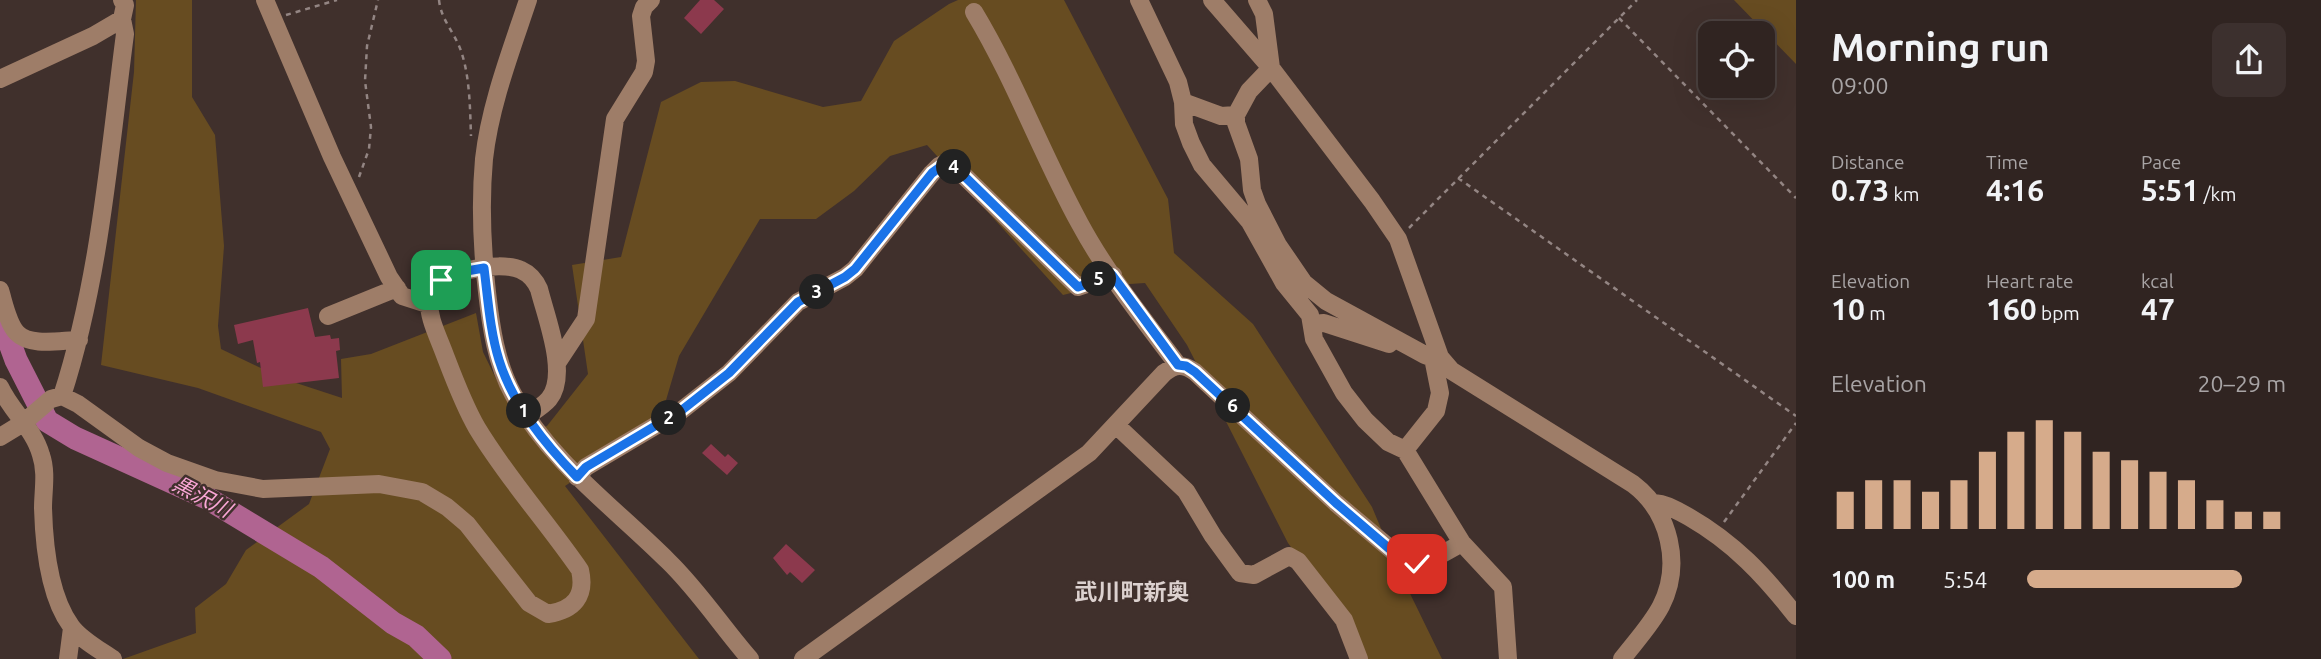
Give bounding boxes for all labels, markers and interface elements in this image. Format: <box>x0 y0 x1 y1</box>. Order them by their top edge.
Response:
map controls <box>1698 21 1775 98</box>
button: locate <box>1698 21 1775 98</box>
button: share <box>2212 23 2286 97</box>
text: Morning run <box>1831 26 2050 68</box>
text: 09:00 <box>1831 73 1889 98</box>
pin: 4 <box>936 150 972 184</box>
text: Distance <box>1831 151 1905 173</box>
text: Time <box>1986 151 2028 173</box>
text: Pace <box>2141 151 2181 173</box>
text: 4 <box>948 155 959 177</box>
text: 0.73 <box>1831 173 1889 207</box>
text: 4:16 <box>1986 173 2044 207</box>
text: 5:51 <box>2141 173 2199 207</box>
text: km <box>1889 183 1919 205</box>
text: /km <box>2199 183 2237 205</box>
pin <box>411 250 471 310</box>
icon: arrive <box>422 261 460 299</box>
pin: 5 <box>1082 262 1116 296</box>
text: 5 <box>1093 267 1104 289</box>
text: Elevation <box>1831 270 1910 292</box>
text: Heart rate <box>1986 270 2073 292</box>
text: kcal <box>2141 270 2174 292</box>
pin: 3 <box>800 274 834 310</box>
text: 3 <box>811 280 822 302</box>
text: 10 <box>1831 292 1865 326</box>
text: 160 <box>1986 292 2037 326</box>
text: 47 <box>2141 292 2175 326</box>
text: m <box>1865 302 1886 324</box>
text: bpm <box>2037 302 2080 324</box>
text: Elevation <box>1831 371 1927 396</box>
text: 20–29 m <box>2198 371 2286 396</box>
pin: 6 <box>1216 388 1250 424</box>
pin: 1 <box>506 394 542 428</box>
text: 6 <box>1227 394 1238 416</box>
text: 1 <box>518 399 529 421</box>
pin: 2 <box>652 400 686 436</box>
text: 2 <box>663 406 674 428</box>
water label: 黒沢川 <box>169 471 238 522</box>
pin <box>1387 534 1447 594</box>
icon: check <box>1398 545 1436 583</box>
text: 100 m <box>1831 567 1895 592</box>
text: 5:54 <box>1943 567 1988 592</box>
district label: 武川町新奥 <box>1075 579 1190 604</box>

